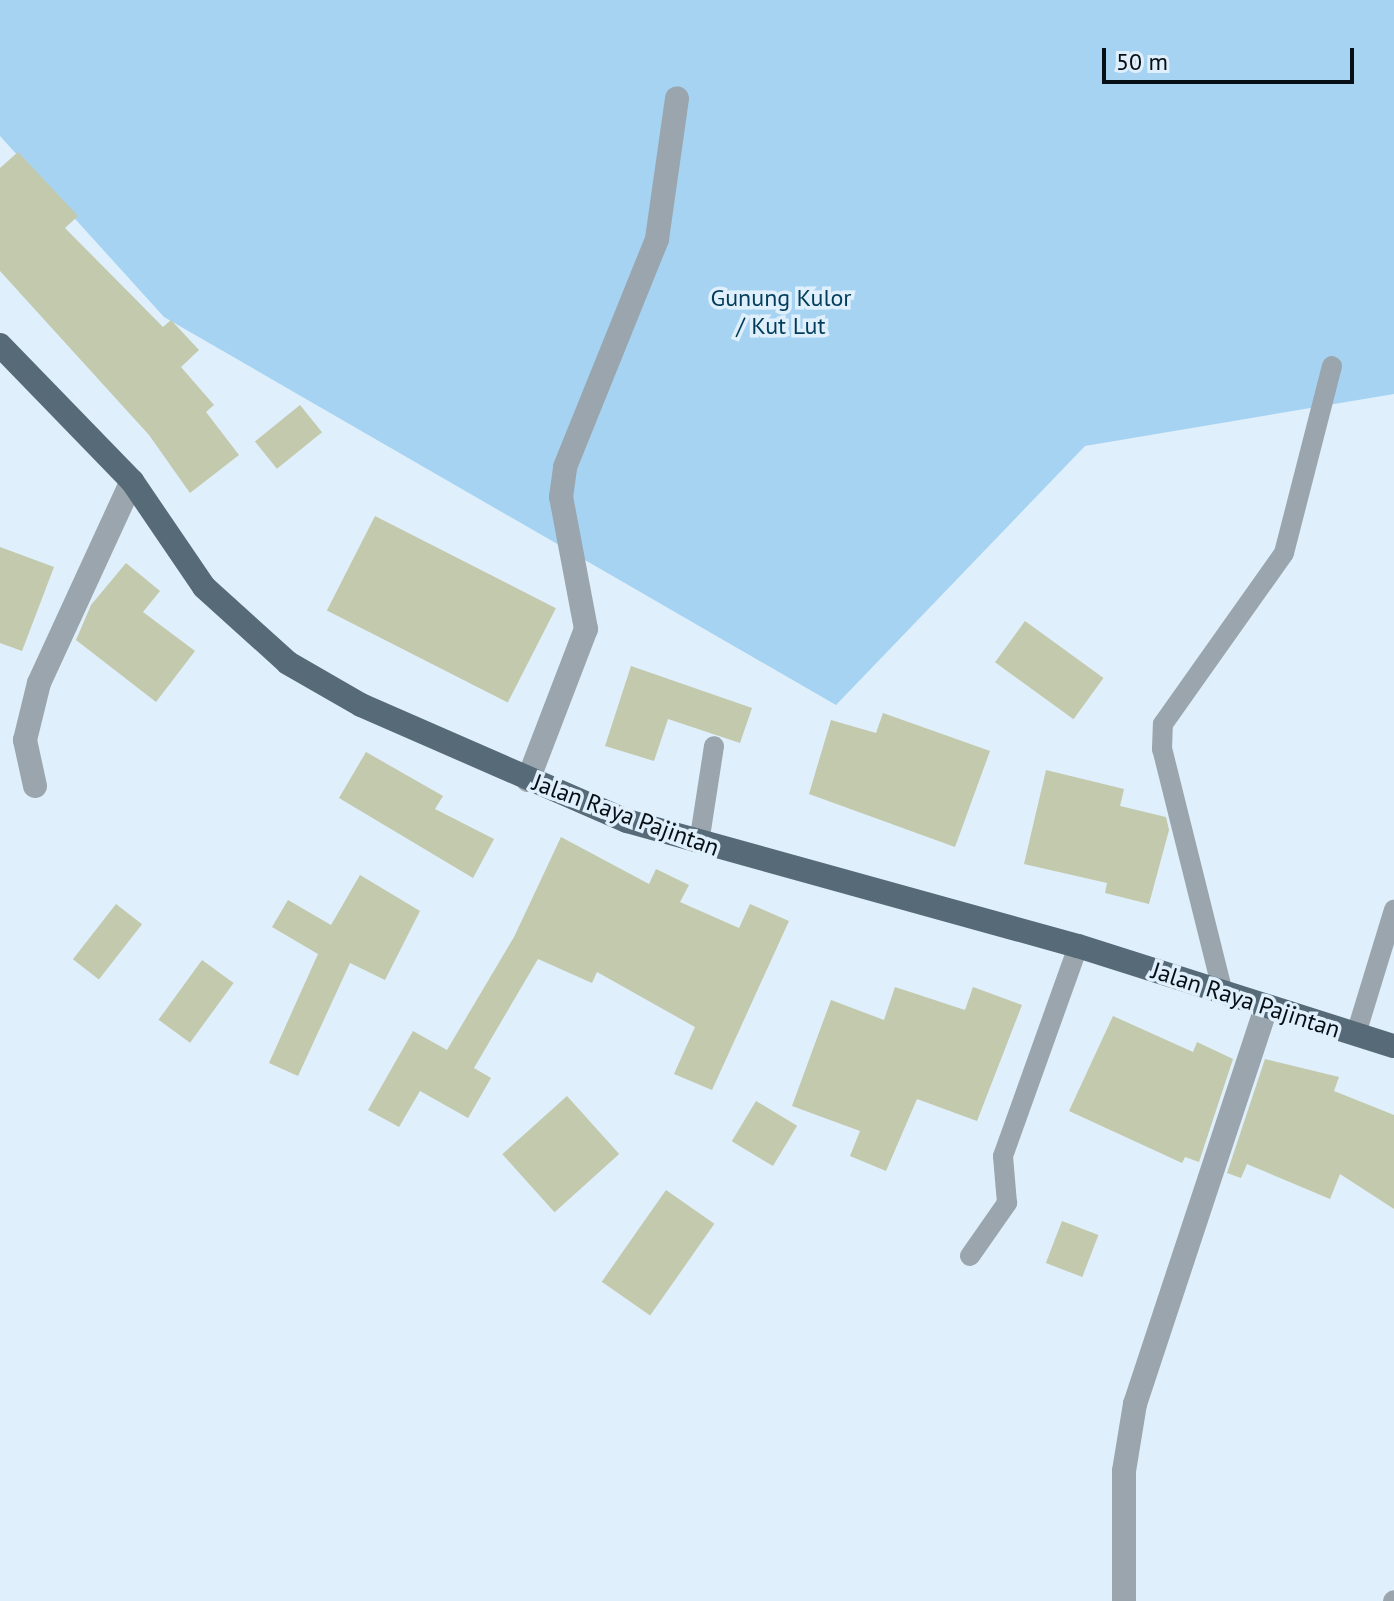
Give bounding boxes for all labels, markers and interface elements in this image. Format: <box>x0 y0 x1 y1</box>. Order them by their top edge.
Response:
scale bar <box>1106 32 1358 82</box>
text: 50 m <box>1116 46 1168 77</box>
park label: Gunung Kulor / Kut Lut <box>710 284 852 340</box>
street label: Jalan Raya Pajintan <box>529 768 723 862</box>
street label: Jalan Raya Pajintan <box>1148 956 1344 1044</box>

